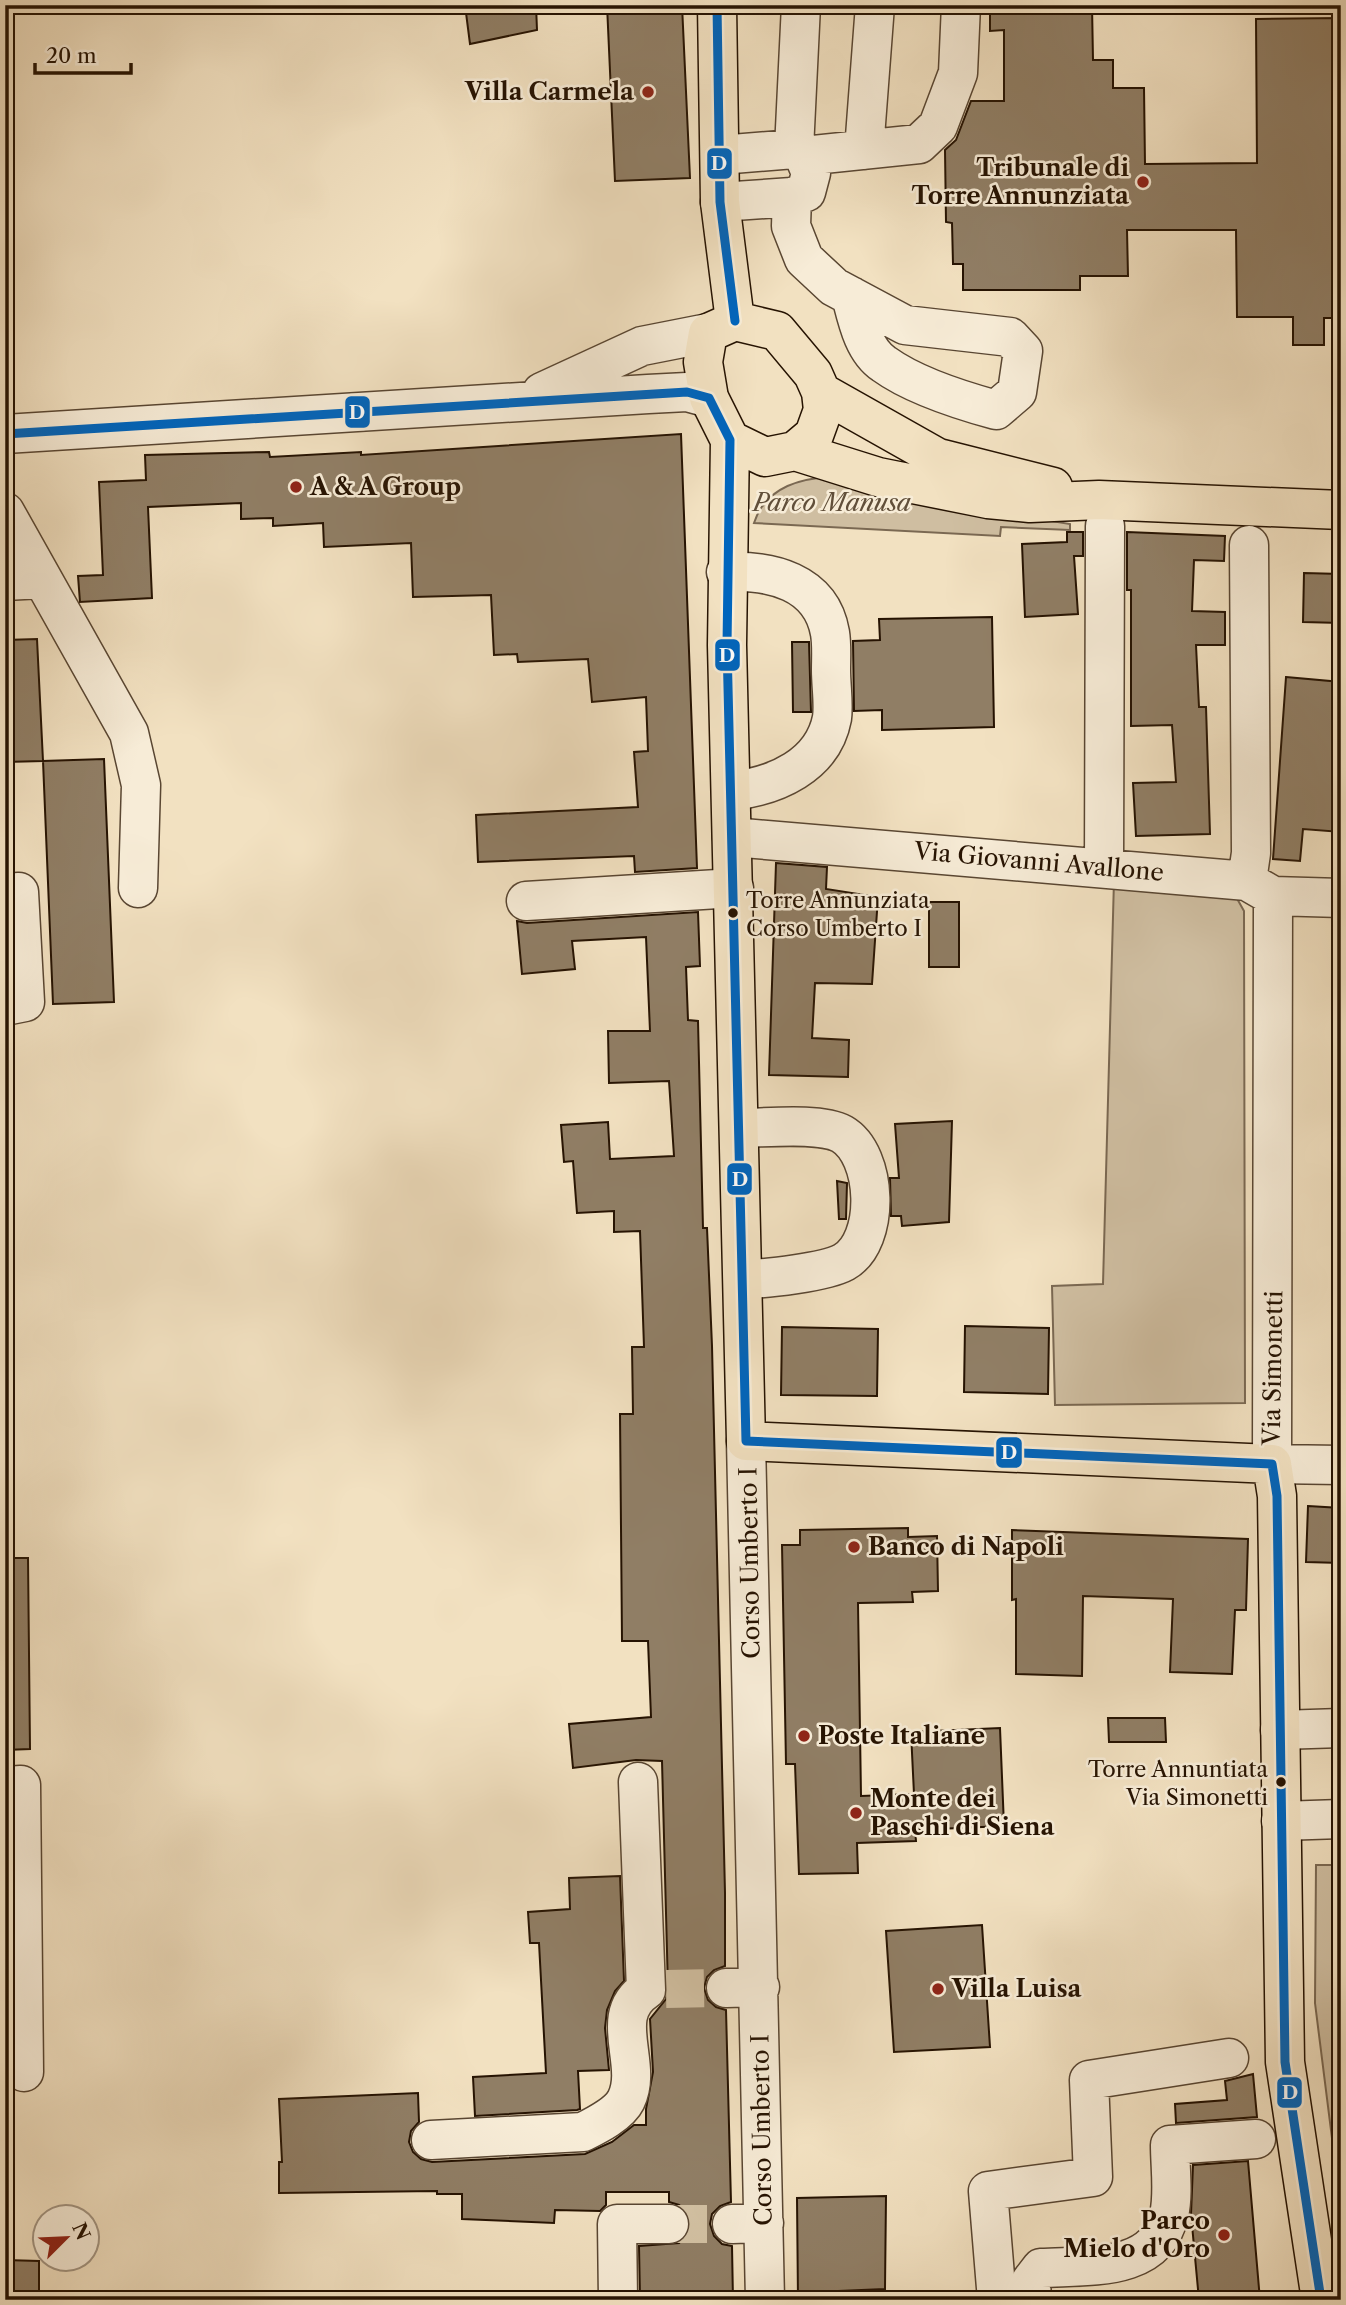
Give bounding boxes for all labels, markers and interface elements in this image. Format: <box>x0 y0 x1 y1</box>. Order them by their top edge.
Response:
scale bar <box>35 32 131 76</box>
text: 20 m <box>46 43 97 68</box>
place label: Villa Carmela <box>464 77 635 106</box>
marker: Villa Carmela <box>640 84 656 100</box>
line badge: D <box>706 147 733 180</box>
text: D <box>711 152 727 175</box>
place label: Tribunale di Torre Annunziata <box>911 153 1130 210</box>
marker: Tribunale di Torre Annunziata <box>1135 174 1151 190</box>
line badge: D <box>344 395 371 429</box>
text: D <box>349 401 365 424</box>
place label: A & A Group <box>309 472 461 501</box>
marker: A & A Group <box>288 479 304 495</box>
park label: Parco Manusa <box>751 488 911 517</box>
line badge: D <box>714 638 741 672</box>
text: D <box>719 644 735 667</box>
street label: Via Giovanni Avallone <box>912 836 1165 887</box>
place label: Torre Annunziata Corso Umberto I <box>746 887 930 942</box>
marker: Torre Annunziata Corso Umberto I <box>726 906 740 920</box>
line badge: D <box>726 1162 753 1196</box>
text: D <box>732 1168 748 1191</box>
street label: Via Simonetti <box>1257 1290 1288 1447</box>
line badge: D <box>995 1436 1023 1469</box>
text: D <box>1001 1441 1017 1464</box>
street label: Corso Umberto I <box>733 1467 766 1659</box>
place label: Banco di Napoli <box>868 1532 1064 1561</box>
marker: Banco di Napoli <box>846 1539 862 1555</box>
place label: Poste Italiane <box>818 1721 985 1750</box>
marker: Poste Italiane <box>796 1728 812 1744</box>
place label: Torre Annuntiata Via Simonetti <box>1088 1756 1268 1811</box>
marker: Torre Annuntiata Via Simonetti <box>1274 1775 1288 1789</box>
place label: Monte dei Paschi di Siena <box>870 1784 1056 1841</box>
marker: Monte dei Paschi di Siena <box>848 1805 864 1821</box>
place label: Villa Luisa <box>951 1974 1083 2003</box>
marker: Villa Luisa <box>930 1981 946 1997</box>
street label: Corso Umberto I <box>745 2034 778 2226</box>
line badge: D <box>1276 2076 1303 2109</box>
text: D <box>1282 2081 1298 2104</box>
north arrow <box>32 2204 102 2274</box>
place label: Parco Mielo d'Oro <box>1063 2206 1210 2263</box>
text: N <box>67 2219 95 2244</box>
marker: Parco Mielo d'Oro <box>1216 2227 1232 2243</box>

